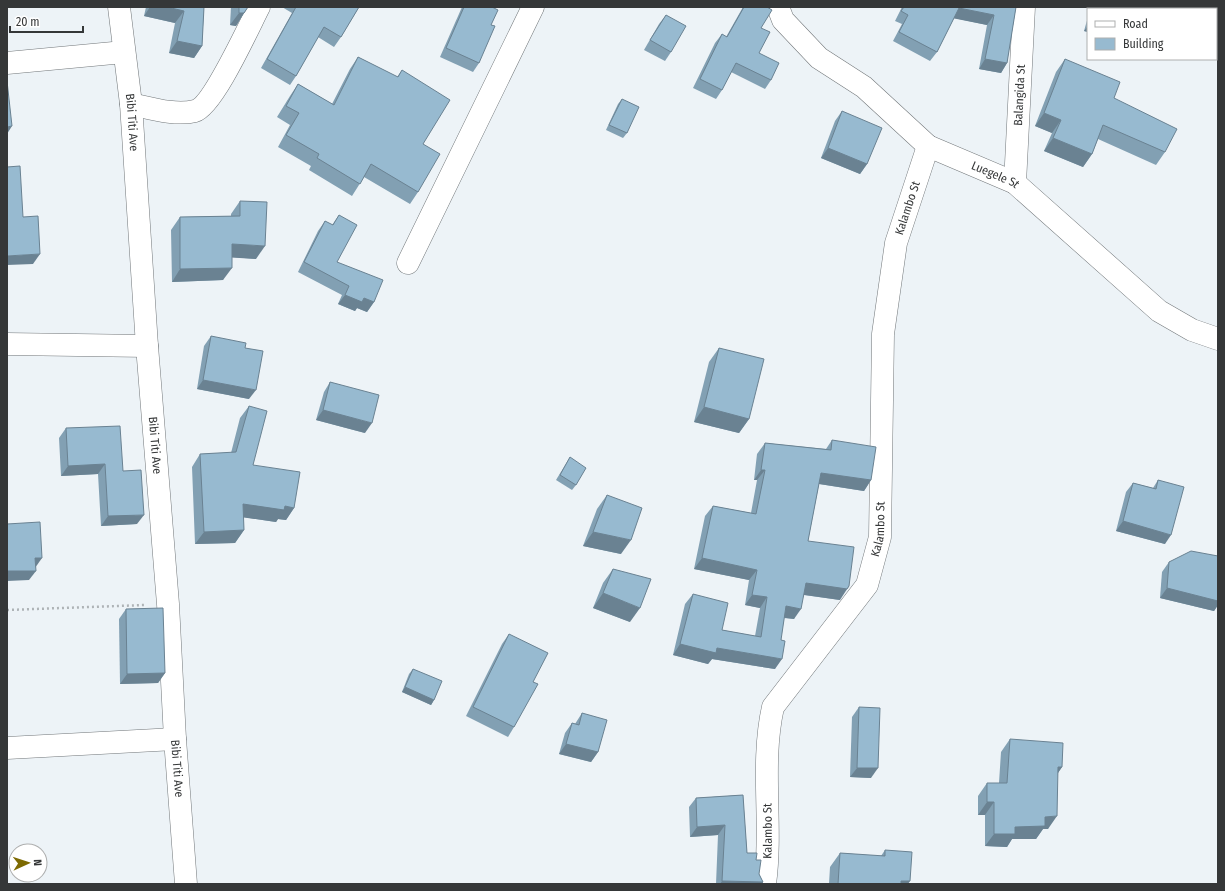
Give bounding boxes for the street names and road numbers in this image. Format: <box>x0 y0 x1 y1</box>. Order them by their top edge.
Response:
street label: Balangida St <box>1011 64 1028 126</box>
street label: Bibi Titi Ave <box>123 93 141 152</box>
street label: Luegele St <box>969 158 1023 191</box>
street label: Kalambo St <box>892 179 923 237</box>
street label: Bibi Titi Ave <box>146 416 164 475</box>
street label: Kalambo St <box>868 501 888 558</box>
street label: Bibi Titi Ave <box>168 739 186 798</box>
street label: Kalambo St <box>760 803 775 859</box>

